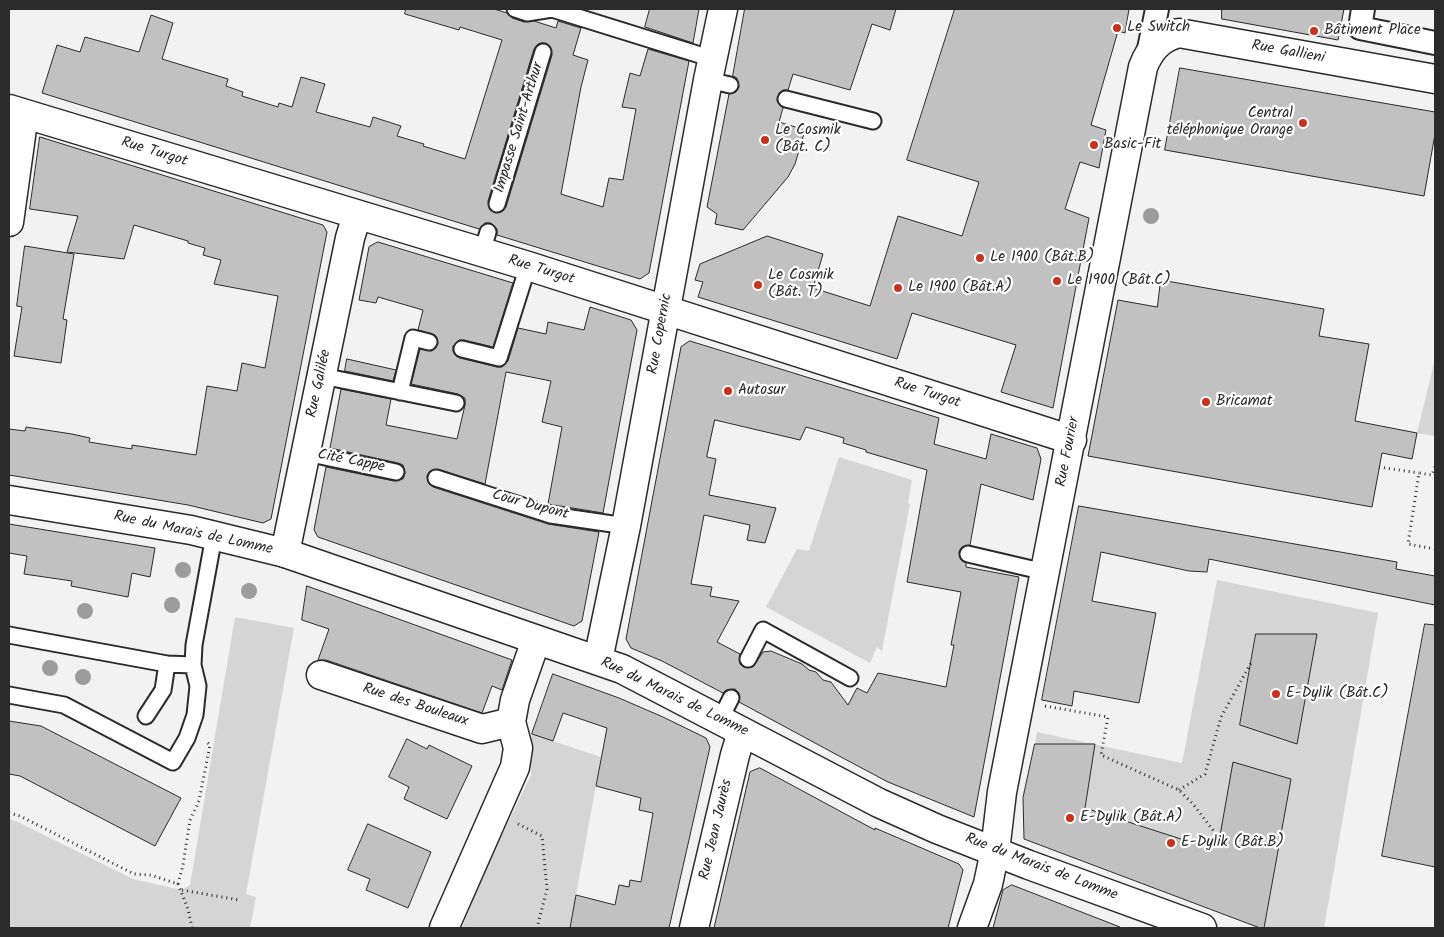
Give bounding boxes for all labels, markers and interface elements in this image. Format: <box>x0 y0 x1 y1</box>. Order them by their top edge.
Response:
place label: Le Switch <box>1127 19 1190 37</box>
marker: Le Switch <box>1111 22 1123 34</box>
place label: Bâtiment Place <box>1324 22 1421 40</box>
marker: Bâtiment Place <box>1308 25 1320 37</box>
street label: Rue Gallieni <box>1250 38 1326 68</box>
street label: Impasse Saint-Arthur <box>492 60 548 196</box>
place label: Central téléphonique Orange <box>1167 105 1293 140</box>
marker: Central téléphonique Orange <box>1297 117 1309 129</box>
place label: Le Cosmik (Bât. C) <box>775 122 841 157</box>
street label: Rue Turgot <box>119 134 189 172</box>
marker: Le Cosmik (Bât. C) <box>759 134 771 146</box>
place label: Basic-Fit <box>1104 136 1161 154</box>
marker: Basic-Fit <box>1088 139 1100 151</box>
place label: Le 1900 (Bât.B) <box>990 249 1094 267</box>
street label: Rue Turgot <box>506 252 576 290</box>
marker: Le 1900 (Bât.B) <box>974 252 986 264</box>
place label: Le Cosmik (Bât. T) <box>768 267 834 302</box>
place label: Le 1900 (Bât.C) <box>1067 272 1171 290</box>
marker: Le 1900 (Bât.C) <box>1051 275 1063 287</box>
marker: Le Cosmik (Bât. T) <box>752 279 764 291</box>
place label: Le 1900 (Bât.A) <box>908 279 1012 297</box>
marker: Le 1900 (Bât.A) <box>892 282 904 294</box>
street label: Rue Copernic <box>645 292 677 376</box>
street label: Rue Galilée <box>304 348 336 420</box>
street label: Rue Turgot <box>892 375 962 413</box>
place label: Autosur <box>738 382 786 400</box>
marker: Autosur <box>722 385 734 397</box>
place label: Bricamat <box>1216 393 1273 411</box>
marker: Bricamat <box>1200 396 1212 408</box>
street label: Rue Fourier <box>1053 416 1085 488</box>
street label: Cité Cappe <box>316 447 386 477</box>
street label: Cour Dupont <box>490 487 570 525</box>
street label: Rue du Marais de Lomme <box>112 508 274 560</box>
street label: Rue du Marais de Lomme <box>597 654 751 742</box>
street label: Rue des Bouleaux <box>360 680 470 732</box>
place label: E-Dylik (Bât.C) <box>1286 685 1388 703</box>
marker: E-Dylik (Bât.C) <box>1270 688 1282 700</box>
street label: Rue Jean Jaurès <box>697 778 737 882</box>
place label: E-Dylik (Bât.A) <box>1080 809 1183 827</box>
marker: E-Dylik (Bât.A) <box>1064 812 1076 824</box>
street label: Rue du Marais de Lomme <box>962 831 1120 905</box>
place label: E-Dylik (Bât.B) <box>1181 834 1284 852</box>
marker: E-Dylik (Bât.B) <box>1165 837 1177 849</box>

